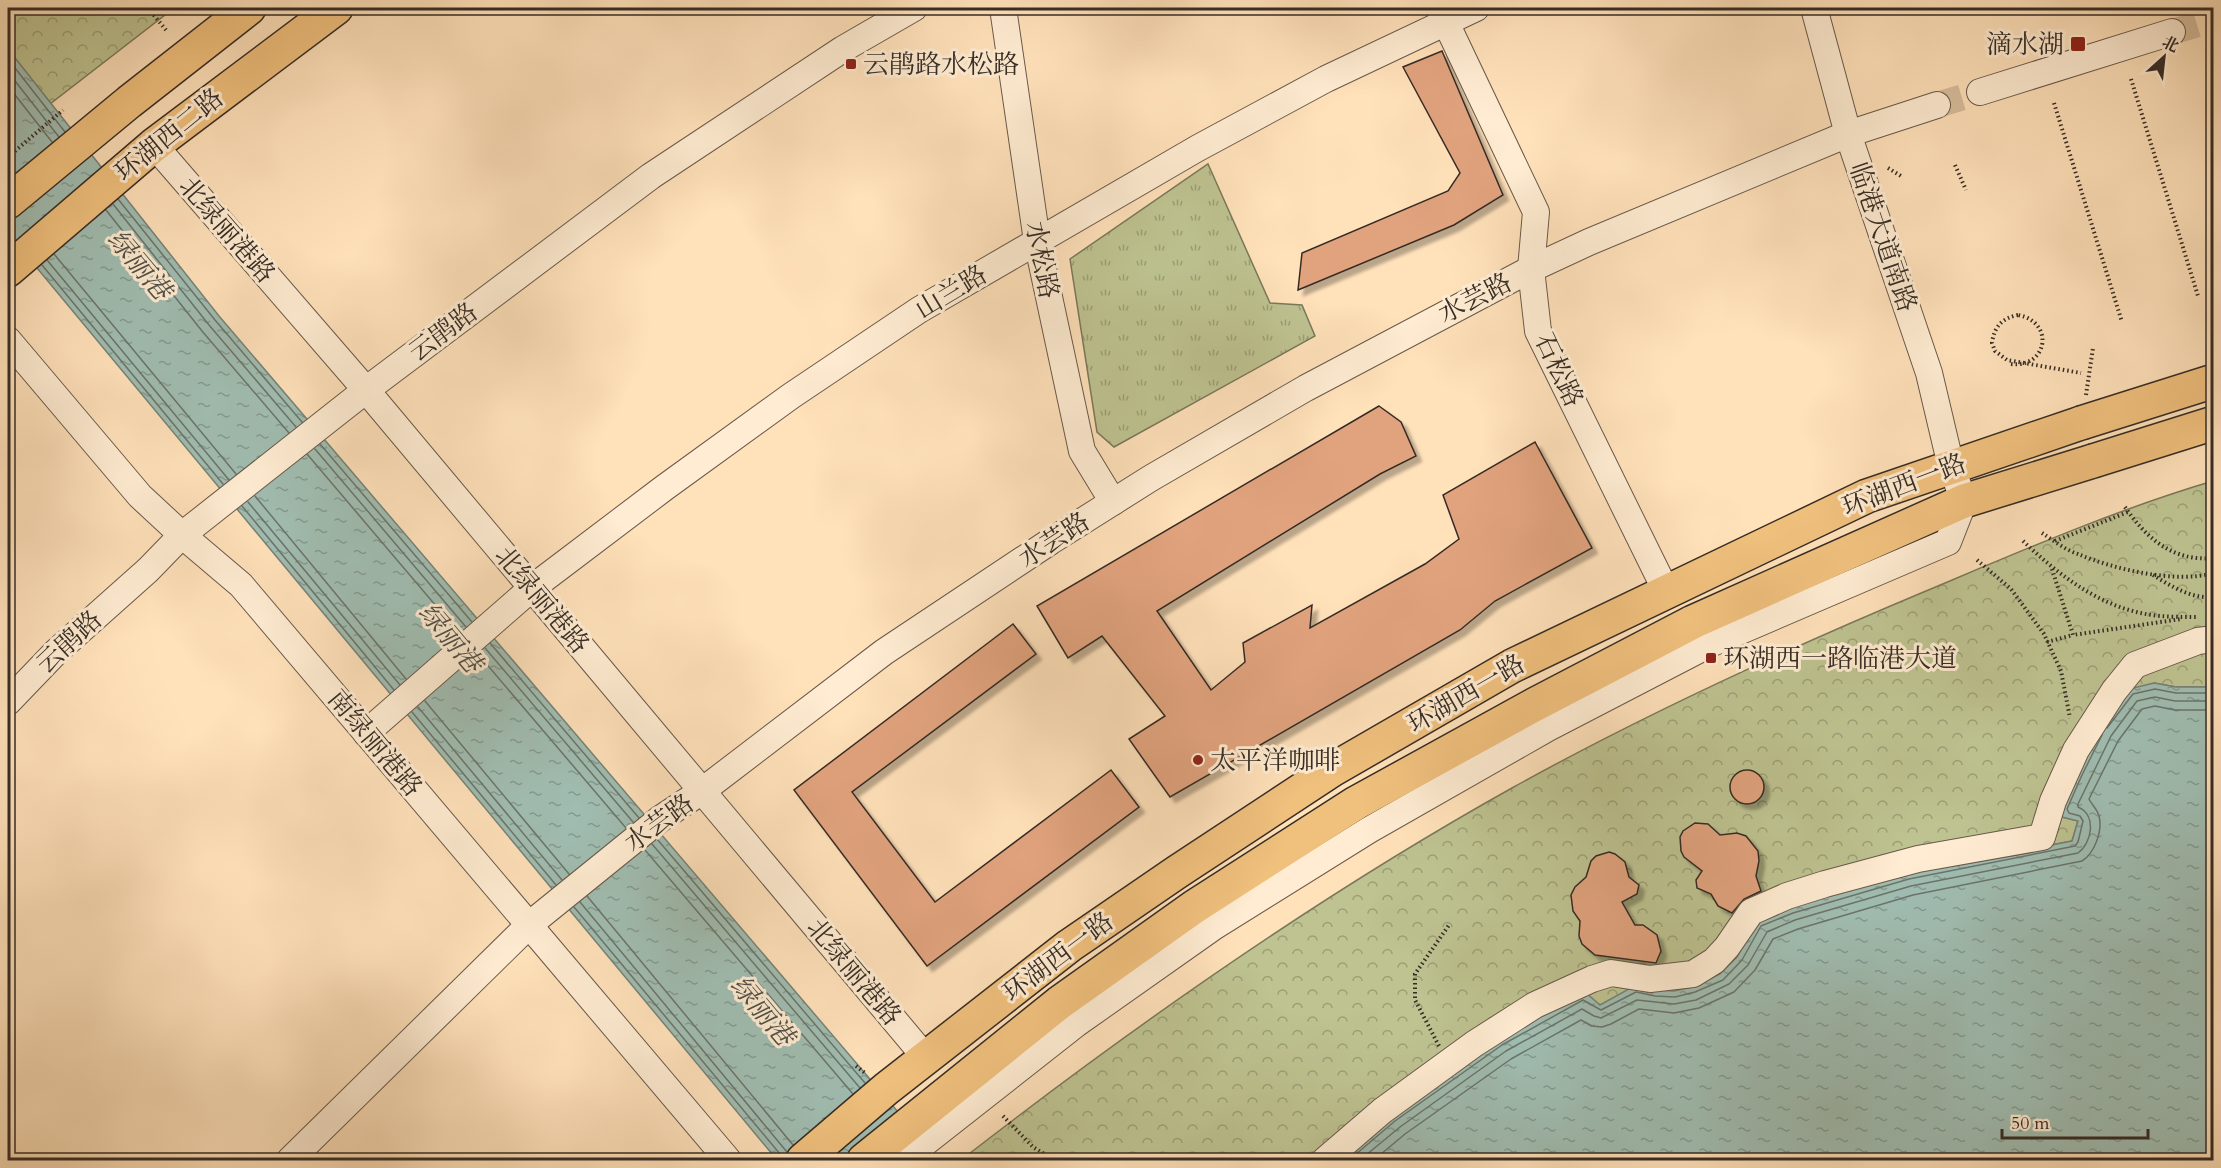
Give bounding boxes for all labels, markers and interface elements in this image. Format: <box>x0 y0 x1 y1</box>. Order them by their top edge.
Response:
place label: 滴水湖 <box>1986 27 2064 62</box>
north arrow <box>2134 27 2194 87</box>
text: 北 <box>2158 31 2182 58</box>
marker: 滴水湖 <box>2069 35 2087 53</box>
place label: 云鹃路水松路 <box>863 47 1019 82</box>
marker: 云鹃路水松路 <box>844 57 858 71</box>
street label: 环湖西二路 <box>107 80 231 190</box>
street label: 临港大道南路 <box>1841 158 1925 316</box>
street label: 北绿丽港路 <box>171 169 283 291</box>
street label: 水松路 <box>1017 218 1067 302</box>
water label: 绿丽港 <box>99 222 181 310</box>
street label: 山兰路 <box>909 257 993 327</box>
street label: 水芸路 <box>1432 265 1518 331</box>
street label: 云鹃路 <box>401 295 485 369</box>
street label: 石松路 <box>1527 327 1591 413</box>
street label: 环湖西一路 <box>1837 445 1971 525</box>
street label: 水芸路 <box>1012 504 1096 576</box>
street label: 北绿丽港路 <box>487 539 597 661</box>
water label: 绿丽港 <box>410 595 492 683</box>
street label: 云鹃路 <box>29 603 109 681</box>
place label: 环湖西一路临港大道 <box>1723 641 1957 676</box>
street label: 环湖西一路 <box>1401 646 1531 742</box>
marker: 环湖西一路临港大道 <box>1704 651 1718 665</box>
street label: 南绿丽港路 <box>320 682 430 804</box>
place label: 太平洋咖啡 <box>1210 743 1340 778</box>
marker: 太平洋咖啡 <box>1191 753 1205 767</box>
street label: 水芸路 <box>617 786 701 860</box>
street label: 环湖西一路 <box>996 904 1120 1010</box>
street label: 北绿丽港路 <box>799 911 909 1033</box>
water label: 绿丽港 <box>722 968 804 1056</box>
scale bar <box>2002 1102 2148 1140</box>
text: 50 m <box>2011 1111 2050 1136</box>

